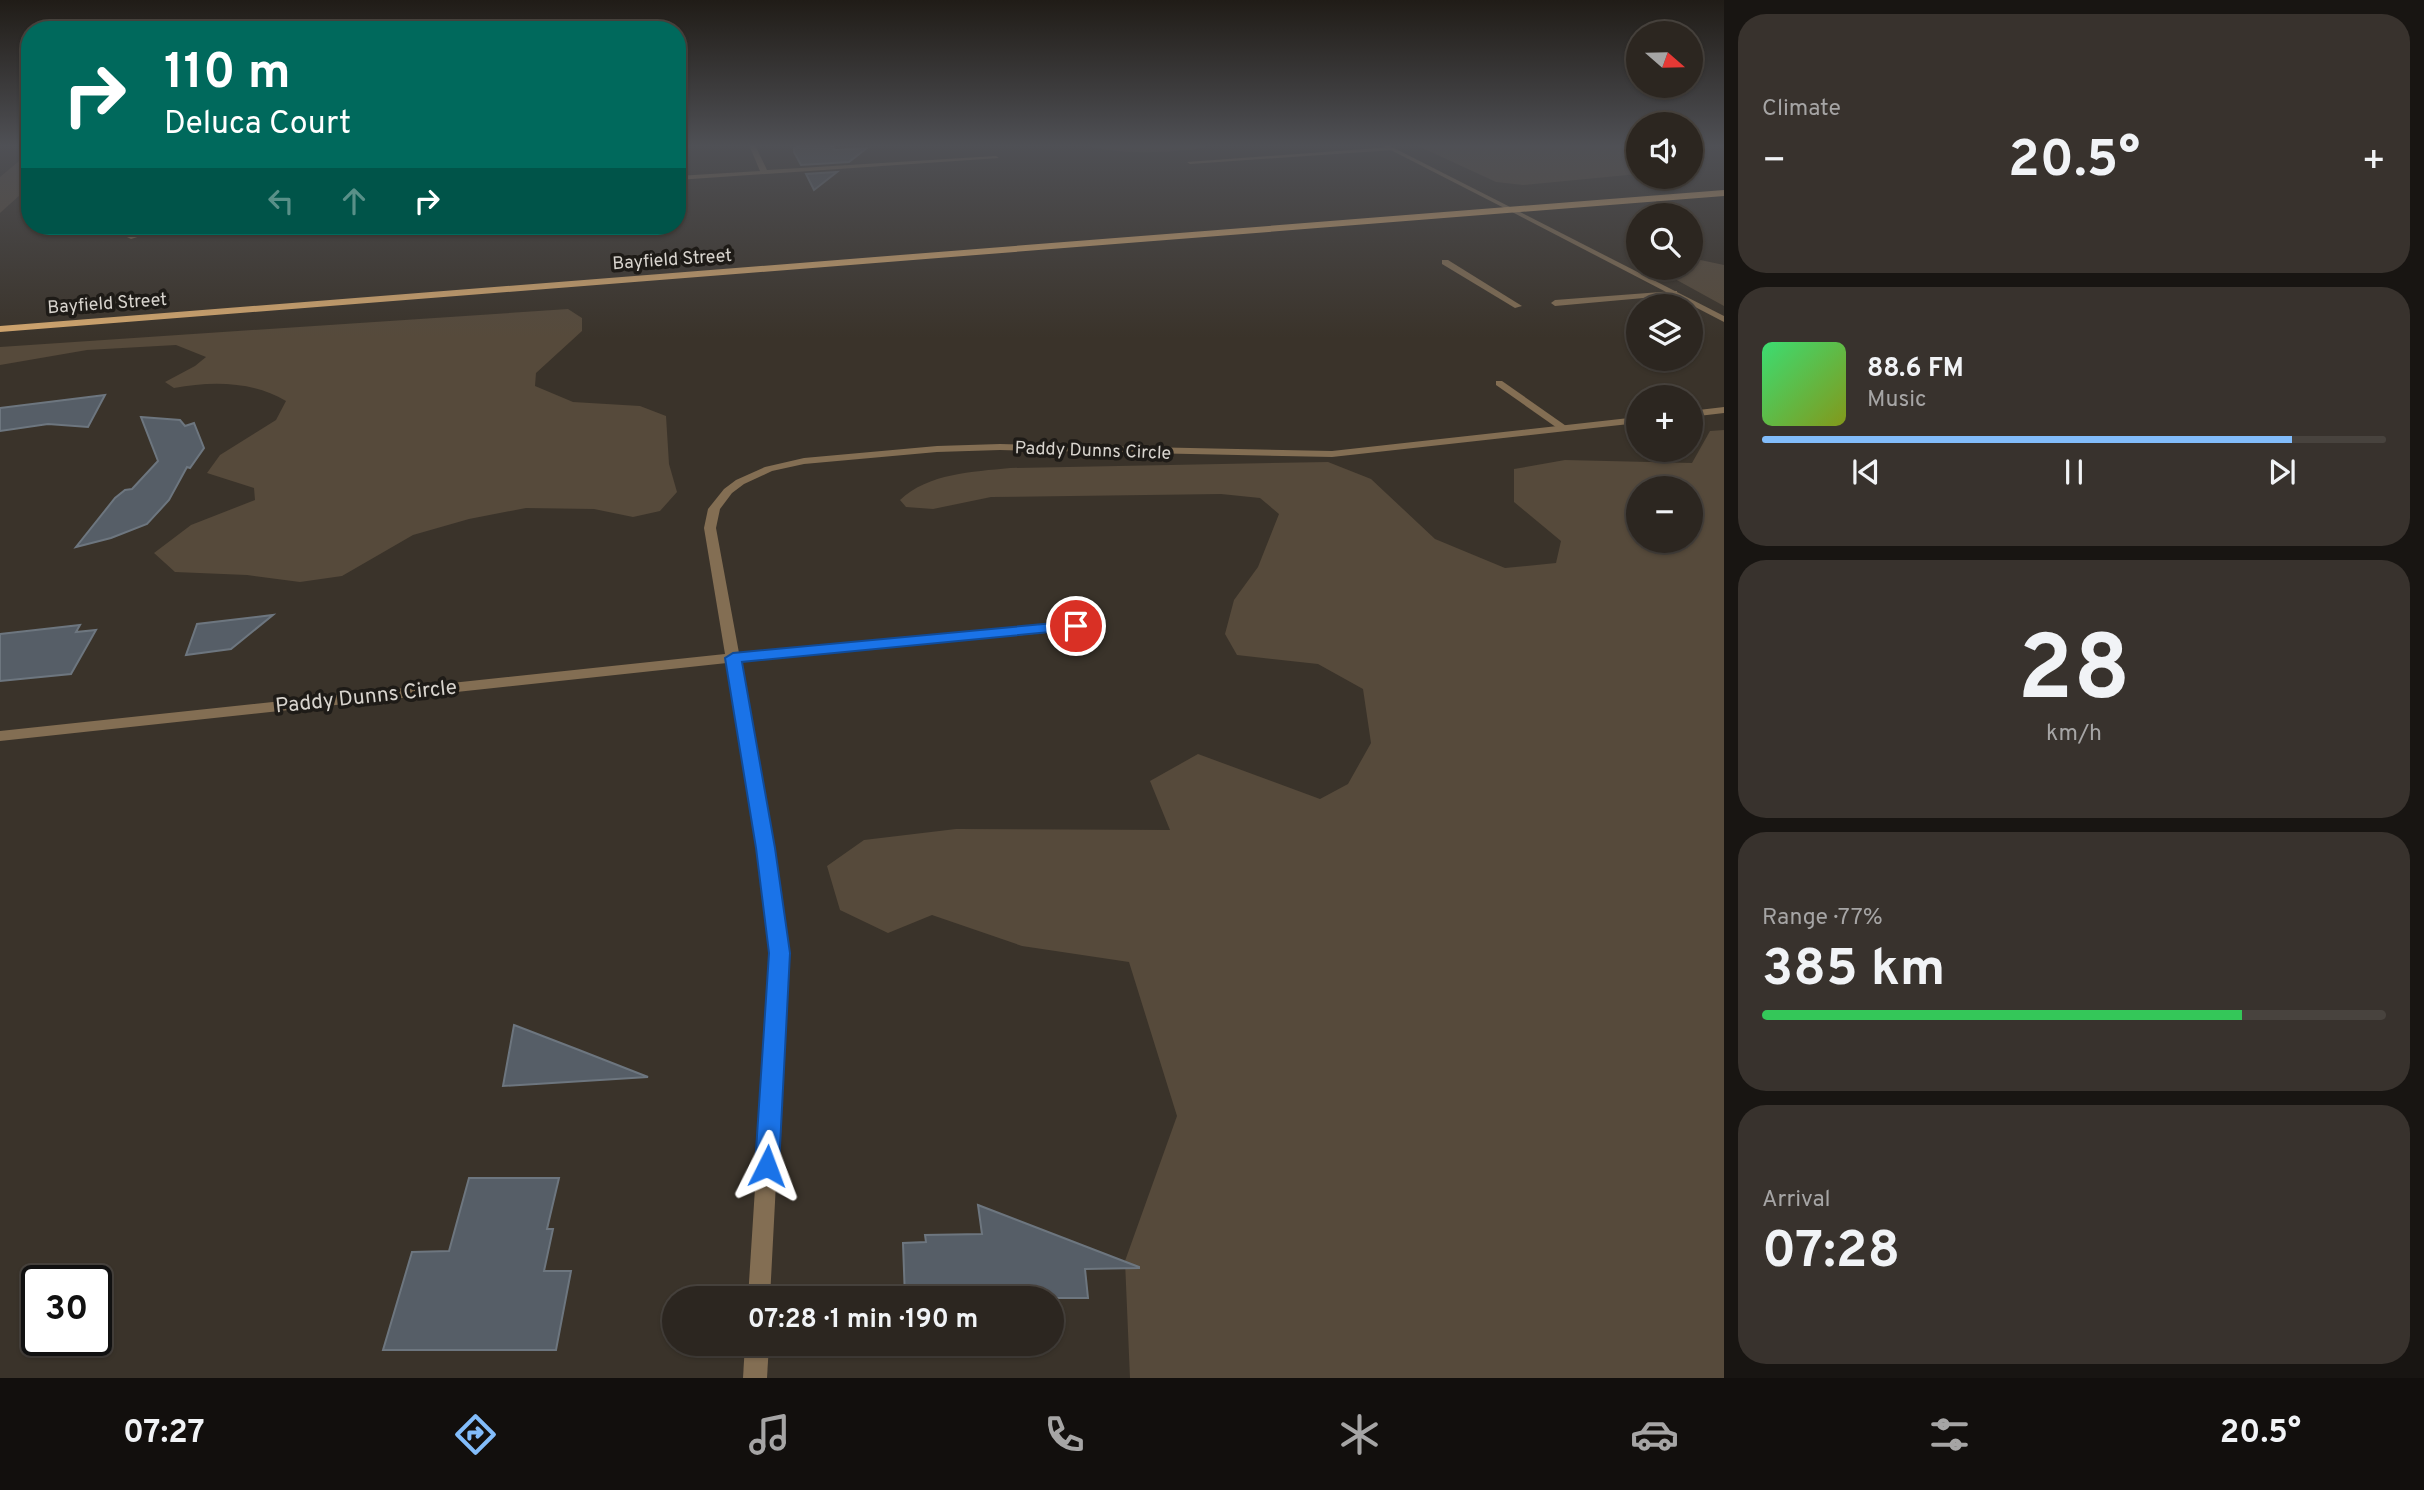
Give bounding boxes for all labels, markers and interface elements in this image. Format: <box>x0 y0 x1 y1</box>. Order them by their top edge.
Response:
north arrow <box>1626 21 1703 98</box>
map controls <box>1626 21 1703 553</box>
text: 110 m <box>164 44 291 106</box>
icon: right <box>49 49 140 140</box>
text: Climate <box>1762 95 1841 124</box>
text: Deluca Court <box>164 105 351 145</box>
button: sound <box>1626 112 1703 189</box>
text: 20.5° <box>2008 129 2140 195</box>
text: − <box>1762 138 1787 187</box>
text: + <box>2361 138 2386 187</box>
icon: left <box>262 182 300 220</box>
icon: ahead <box>335 182 373 220</box>
icon: right <box>408 182 446 220</box>
button: search <box>1626 203 1703 280</box>
street label: Bayfield Street <box>612 245 733 276</box>
street label: Bayfield Street <box>47 289 168 320</box>
button: layers <box>1626 294 1703 371</box>
text: 88.6 FM <box>1867 353 1964 386</box>
button: + <box>1626 385 1703 462</box>
text: Music <box>1867 386 1927 415</box>
street label: Paddy Dunns Circle <box>1014 437 1172 466</box>
icon: previous <box>1847 453 1885 491</box>
icon: pause <box>2055 453 2093 491</box>
icon: next <box>2263 453 2301 491</box>
button: − <box>1626 476 1703 553</box>
pin <box>1046 596 1106 656</box>
icon: arrive <box>1057 607 1095 645</box>
text: 28 <box>2018 617 2130 732</box>
street label: Paddy Dunns Circle <box>274 675 458 720</box>
text: km/h <box>2046 720 2102 749</box>
text: Range · 77% <box>1762 904 1883 933</box>
text: 385 km <box>1762 938 1945 1004</box>
position arrow <box>730 1129 804 1203</box>
text: Arrival <box>1762 1186 1831 1215</box>
text: 07:28 <box>1762 1220 1900 1286</box>
speed limit sign: 30 <box>21 1265 112 1356</box>
text: 07:28 · 1 min · 190 m <box>748 1304 978 1337</box>
icon: directions <box>451 1410 500 1459</box>
icon: music <box>745 1410 794 1459</box>
icon: phone <box>1040 1410 1089 1459</box>
icon: climate <box>1335 1410 1384 1459</box>
icon: car <box>1630 1410 1679 1459</box>
icon: filters <box>1925 1410 1974 1459</box>
text: 07:27 <box>123 1414 205 1454</box>
text: 20.5° <box>2220 1414 2301 1454</box>

